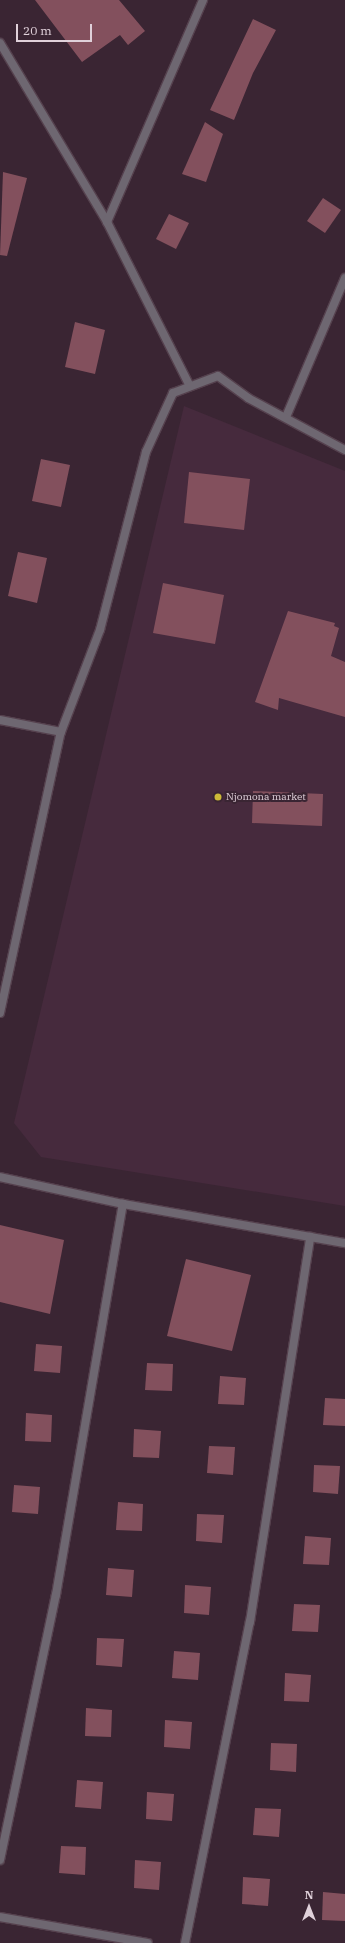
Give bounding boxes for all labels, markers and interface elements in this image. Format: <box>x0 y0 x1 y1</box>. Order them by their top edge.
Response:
scale bar <box>18 16 94 42</box>
text: 20 m <box>23 23 52 38</box>
place label: Njomona market <box>226 791 306 803</box>
marker: Njomona market <box>213 792 223 802</box>
north arrow <box>289 1887 329 1927</box>
text: N <box>305 1888 313 1902</box>

